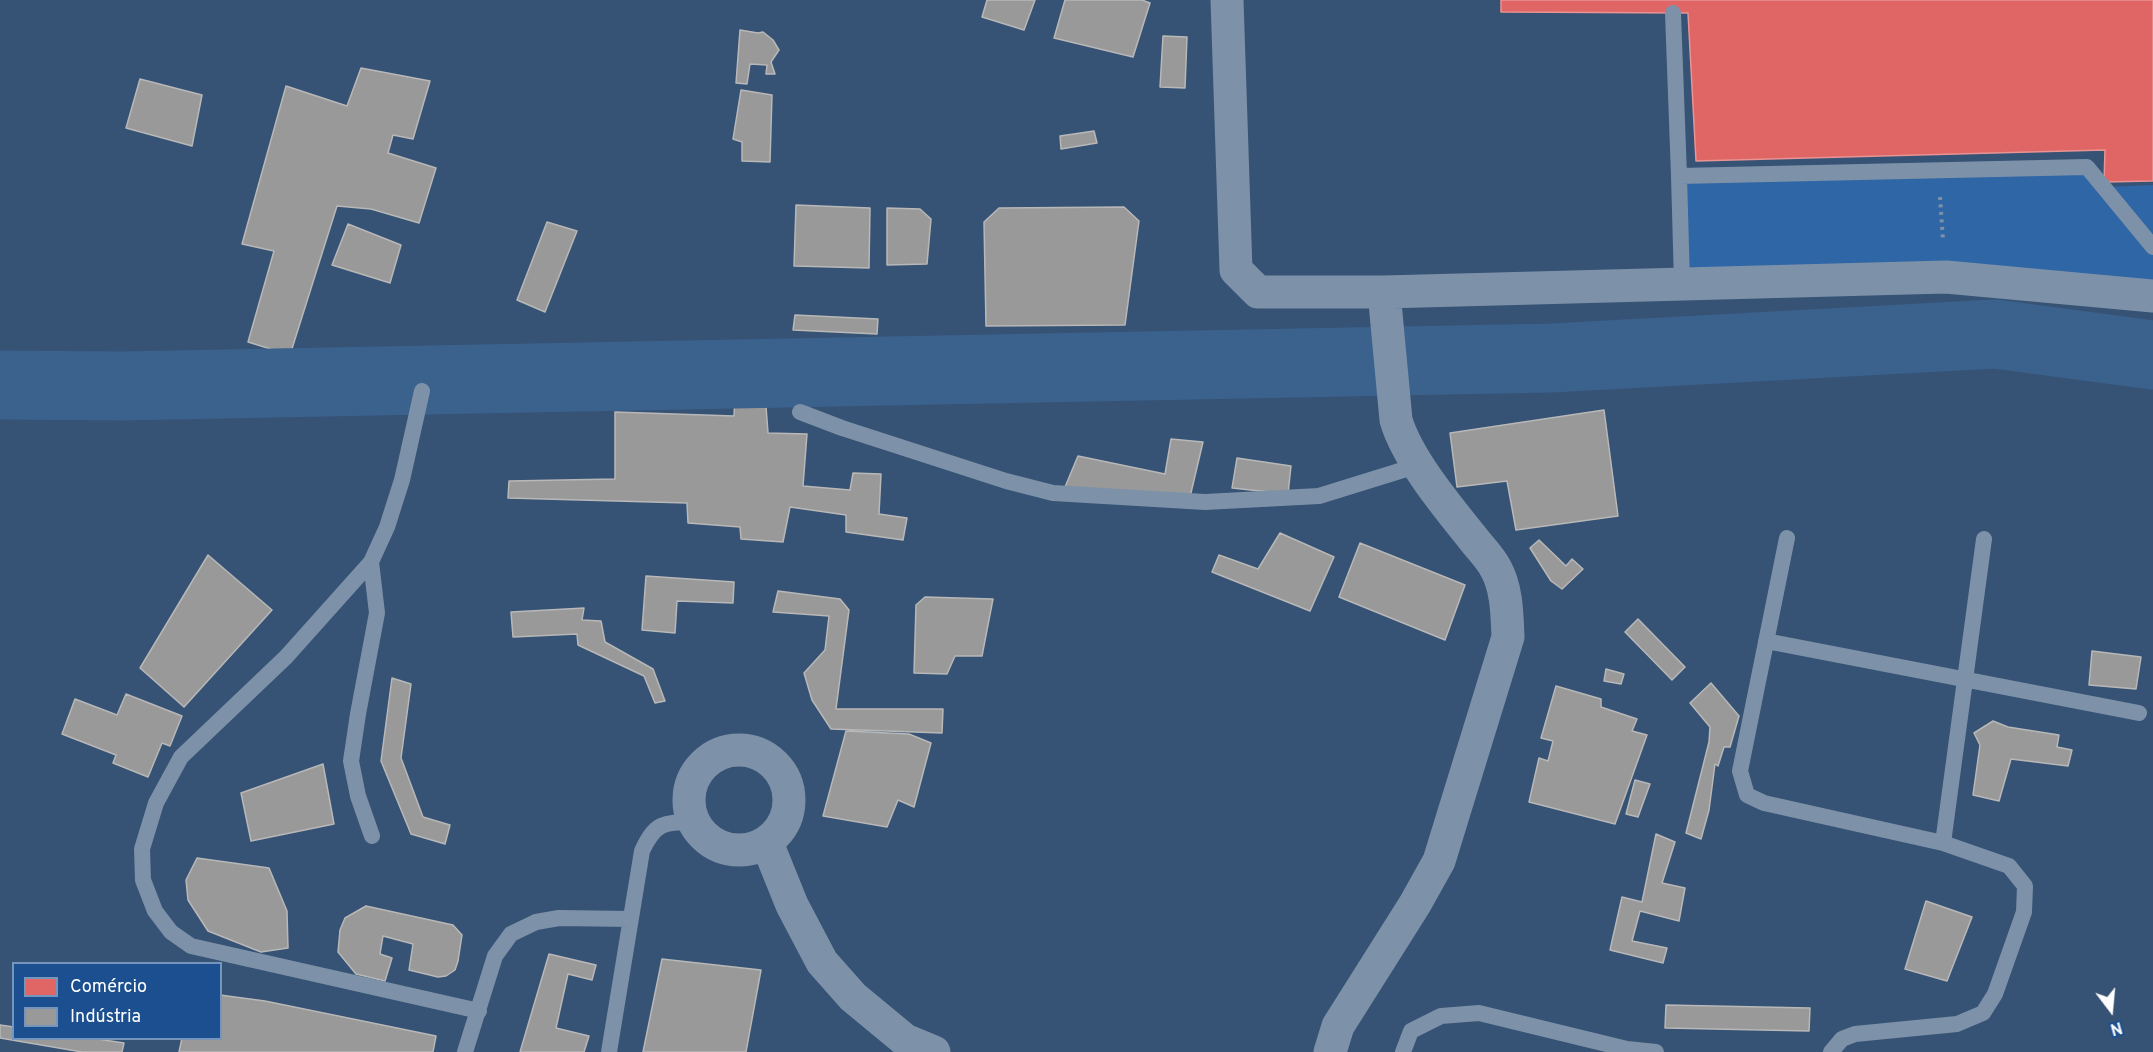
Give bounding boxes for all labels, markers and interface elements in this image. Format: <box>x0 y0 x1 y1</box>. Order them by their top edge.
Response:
legend <box>12 962 222 1040</box>
text: Comércio <box>70 976 147 999</box>
north arrow <box>2081 980 2141 1040</box>
text: Indústria <box>70 1006 141 1029</box>
text: N <box>2108 1016 2124 1039</box>

